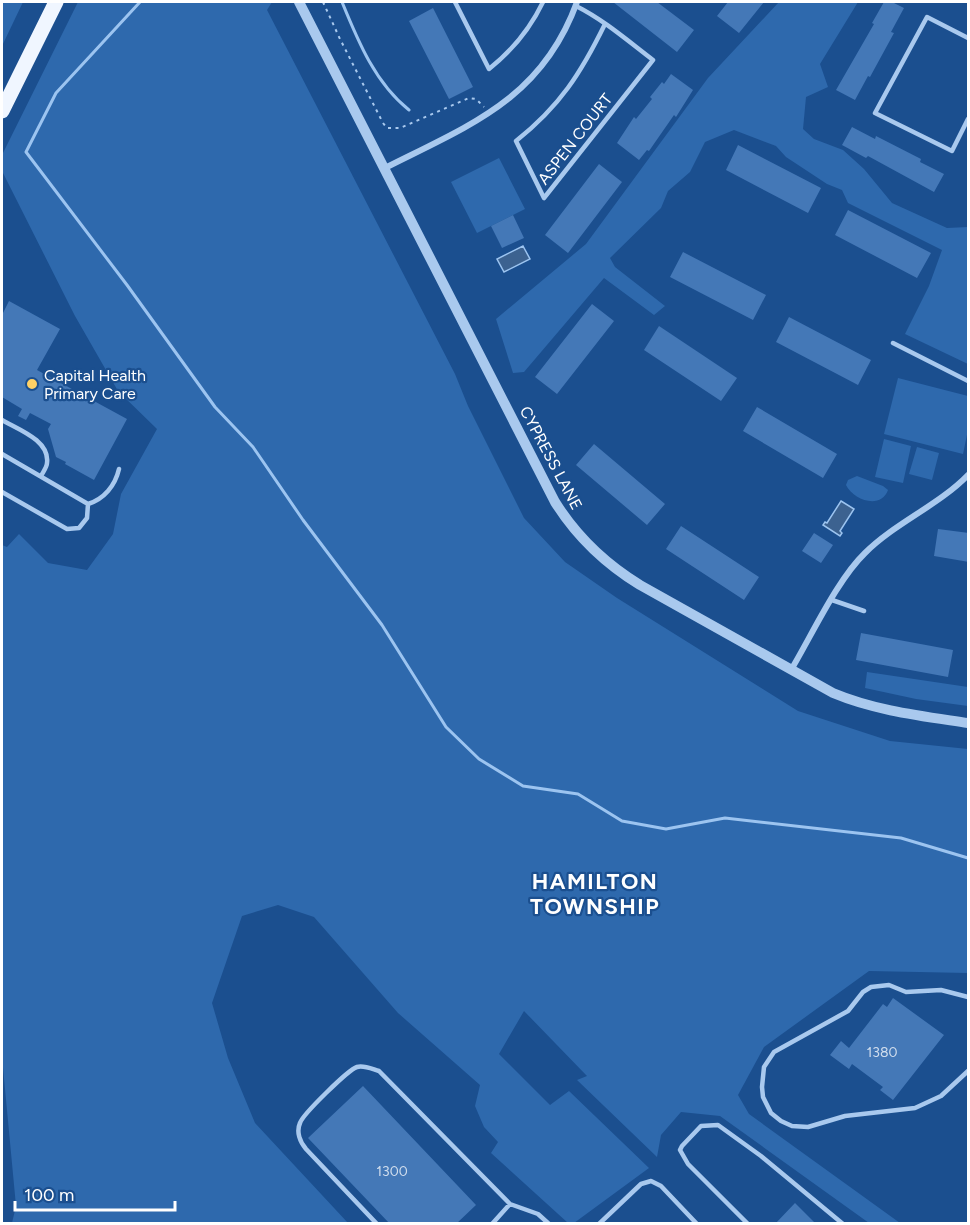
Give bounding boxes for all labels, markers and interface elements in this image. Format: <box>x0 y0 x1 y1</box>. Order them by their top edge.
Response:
street label: ASPEN COURT <box>534 90 616 188</box>
place label: Capital Health Primary Care <box>44 366 146 403</box>
marker: Capital Health Primary Care <box>25 377 39 391</box>
street label: CYPRESS LANE <box>516 403 586 513</box>
district label: HAMILTON TOWNSHIP <box>530 868 660 920</box>
house number: 1380 <box>867 1044 898 1061</box>
house number: 1300 <box>376 1163 408 1180</box>
scale bar <box>15 1174 176 1212</box>
text: 100 m <box>24 1184 74 1206</box>

